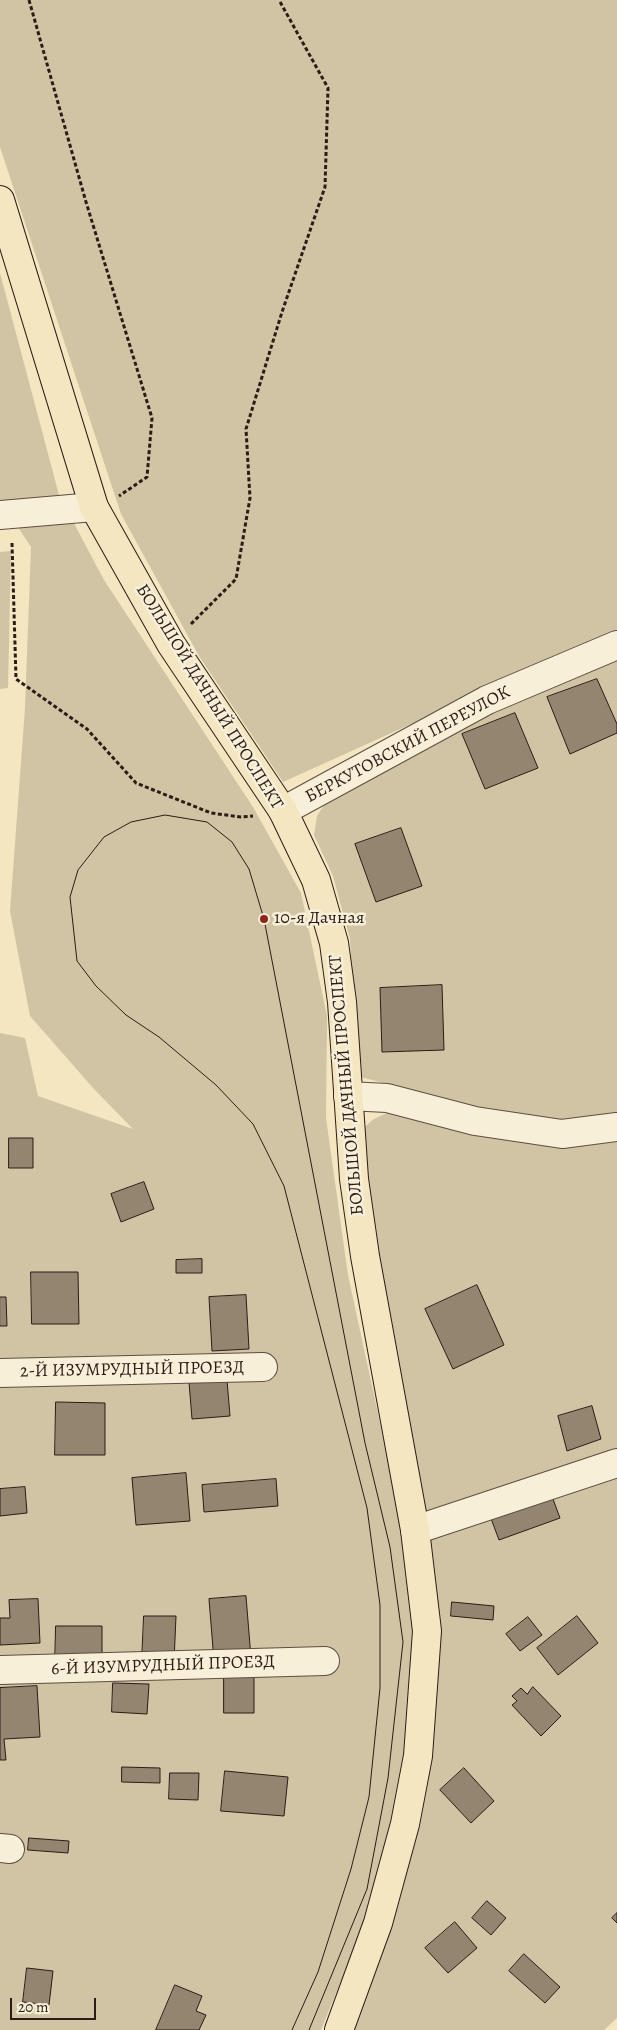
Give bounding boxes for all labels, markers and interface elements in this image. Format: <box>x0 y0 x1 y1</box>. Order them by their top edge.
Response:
street label: БОЛЬШОЙ ДАЧНЫЙ ПРОСПЕКТ <box>131 580 287 814</box>
street label: БЕРКУТОВСКИЙ ПЕРЕУЛОК <box>302 682 514 808</box>
place label: 10-я Дачная <box>274 908 364 930</box>
marker: 10-я Дачная <box>258 913 270 925</box>
street label: БОЛЬШОЙ ДАЧНЫЙ ПРОСПЕКТ <box>325 954 369 1216</box>
street label: 2-Й ИЗУМРУДНЫЙ ПРОЕЗД <box>20 1357 244 1383</box>
street label: 6-Й ИЗУМРУДНЫЙ ПРОЕЗД <box>51 1651 275 1681</box>
scale bar <box>12 1988 99 2020</box>
text: 20 m <box>18 1997 49 2017</box>

